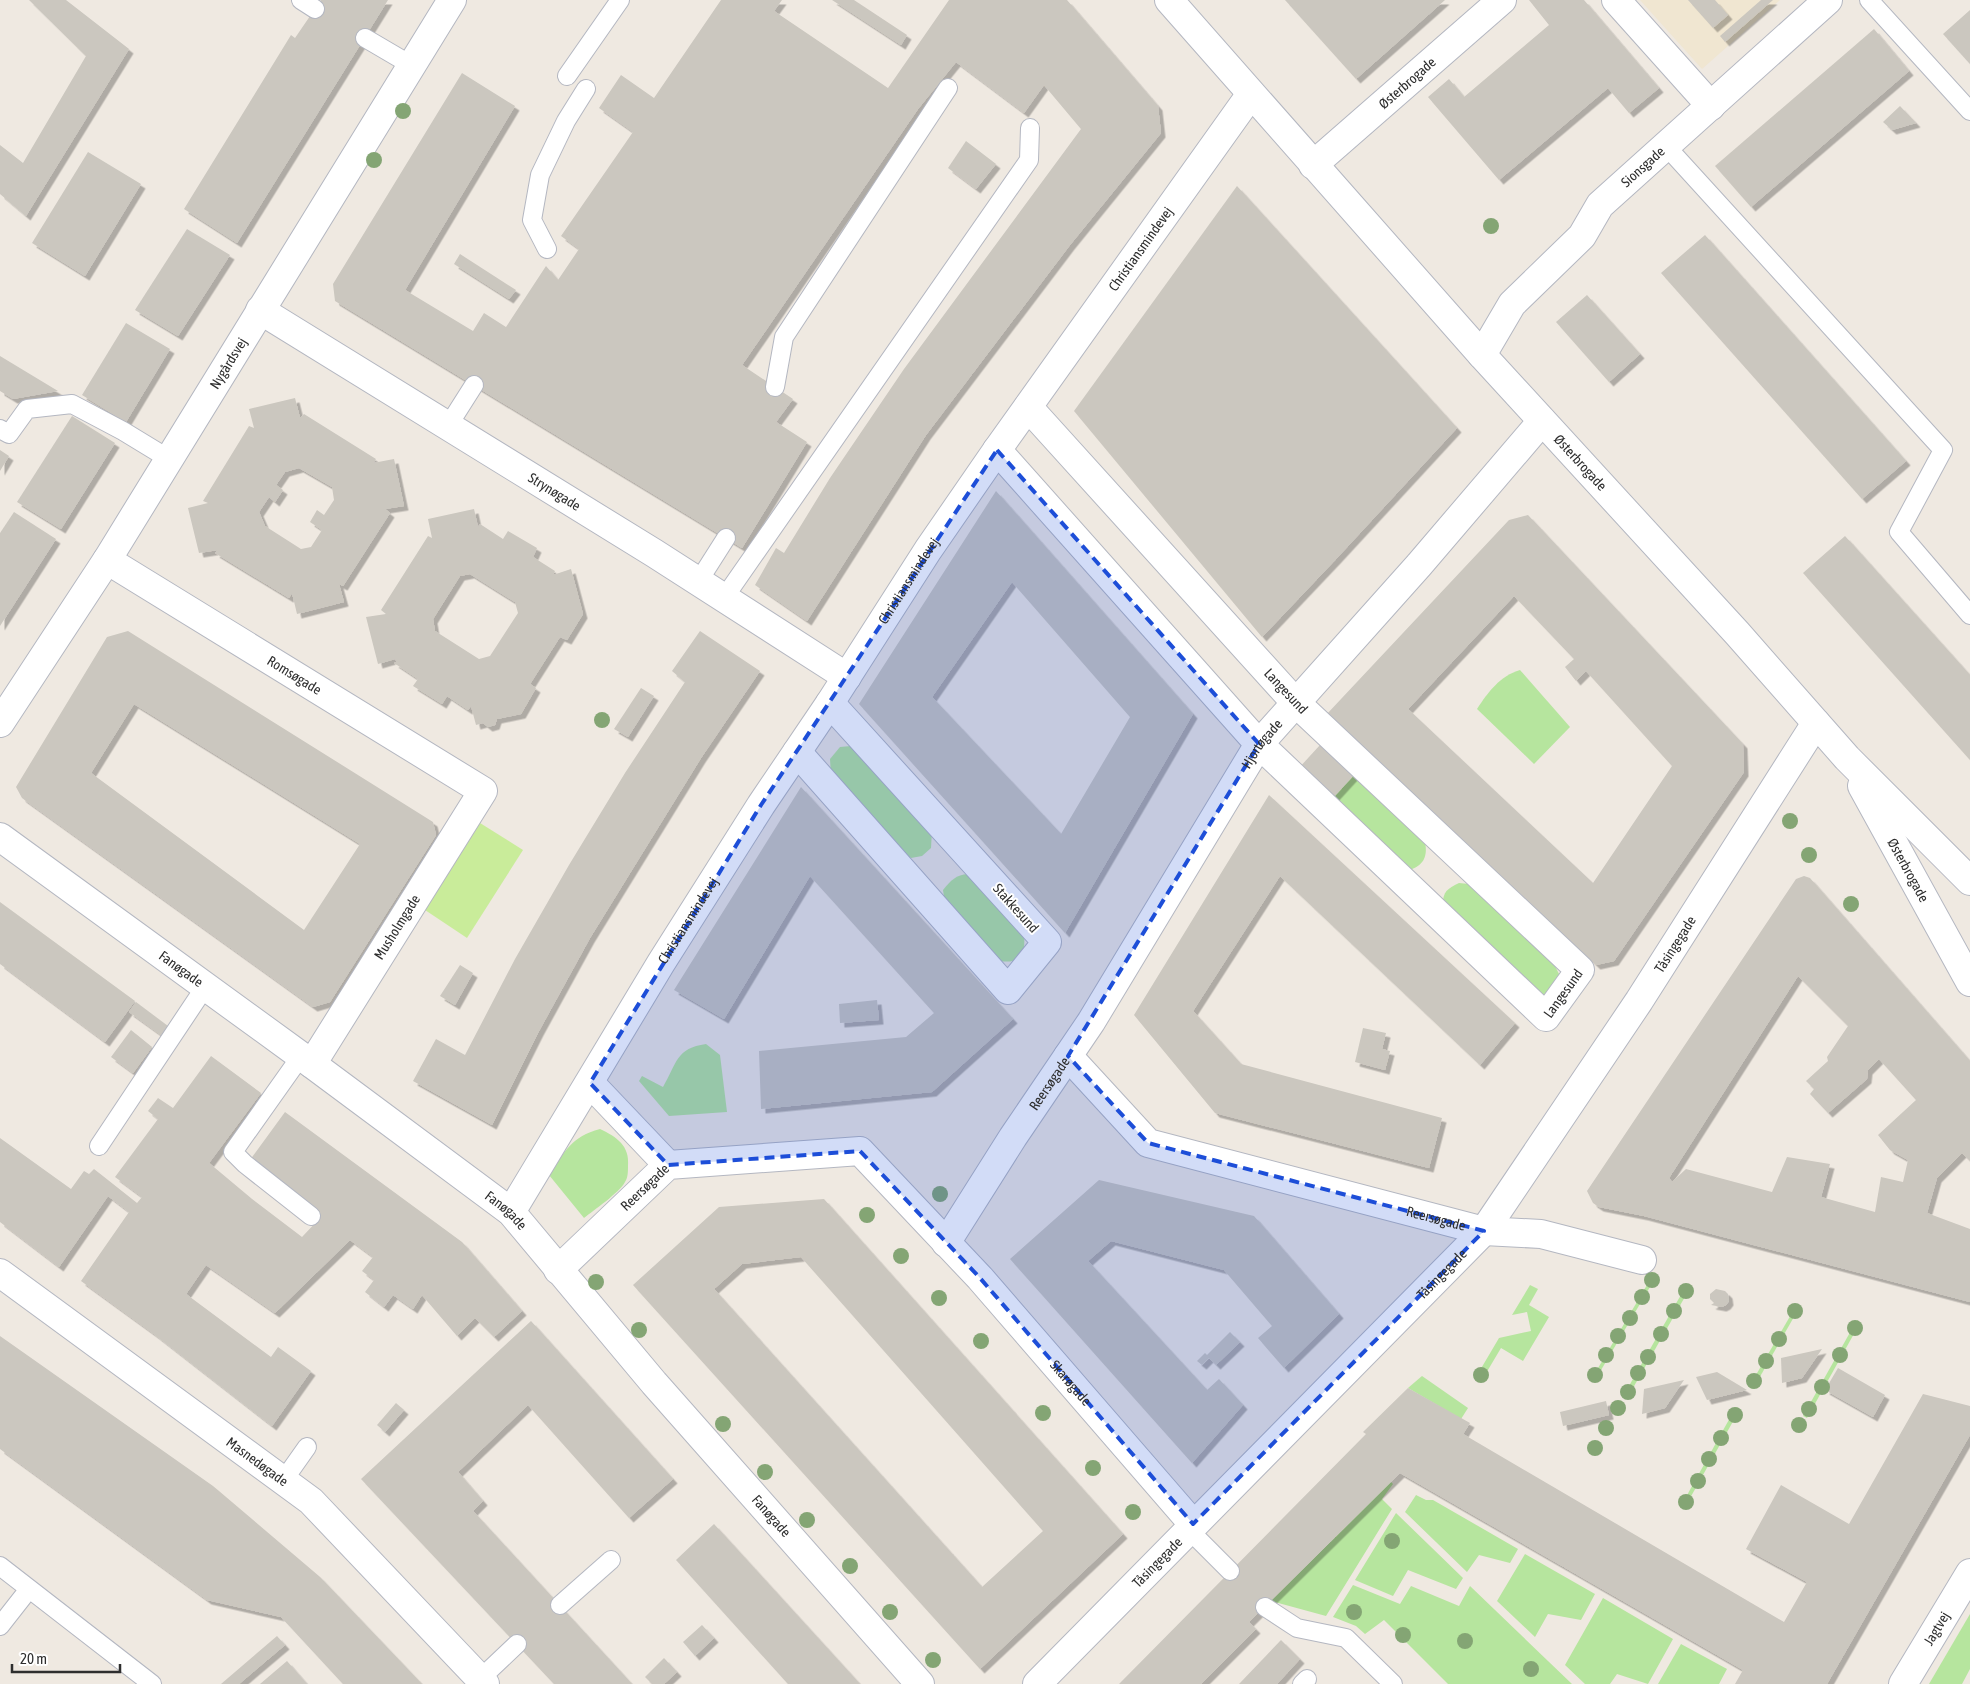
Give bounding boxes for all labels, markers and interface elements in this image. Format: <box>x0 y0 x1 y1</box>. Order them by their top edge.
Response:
street label: Østerbrogade <box>1375 54 1439 112</box>
street label: Sionsgade <box>1618 143 1668 190</box>
street label: Christiansmindevej <box>1105 204 1176 294</box>
street label: Nygårdsvej <box>206 335 250 392</box>
street label: Østerbrogade <box>1551 431 1610 494</box>
street label: Strynøgade <box>525 469 584 514</box>
street label: Christiansmindevej <box>875 535 942 627</box>
street label: Romsøgade <box>264 653 324 698</box>
street label: Langesund <box>1261 665 1311 717</box>
street label: Hjortøgade <box>1238 716 1285 771</box>
street label: Østerbrogade <box>1884 835 1932 905</box>
street label: Christiansmindevej <box>655 874 721 967</box>
street label: Stakkesund <box>990 880 1042 936</box>
street label: Musholmgade <box>371 892 423 962</box>
street label: Tåsingegade <box>1651 913 1699 976</box>
street label: Fanøgade <box>156 947 206 990</box>
street label: Langesund <box>1540 966 1586 1021</box>
street label: Reersøgade <box>1026 1054 1073 1113</box>
street label: Reersøgade <box>617 1160 672 1214</box>
street label: Fanøgade <box>482 1188 530 1233</box>
street label: Reersøgade <box>1405 1203 1467 1234</box>
street label: Tåsingegade <box>1413 1246 1470 1302</box>
street label: Skarøgade <box>1047 1357 1095 1409</box>
street label: Masnedøgade <box>223 1434 291 1489</box>
street label: Fanøgade <box>749 1492 794 1540</box>
street label: Tåsingegade <box>1129 1534 1185 1591</box>
street label: Jagtvej <box>1920 1609 1953 1648</box>
scale bar <box>12 1642 120 1674</box>
text: 20 m <box>20 1650 47 1667</box>

